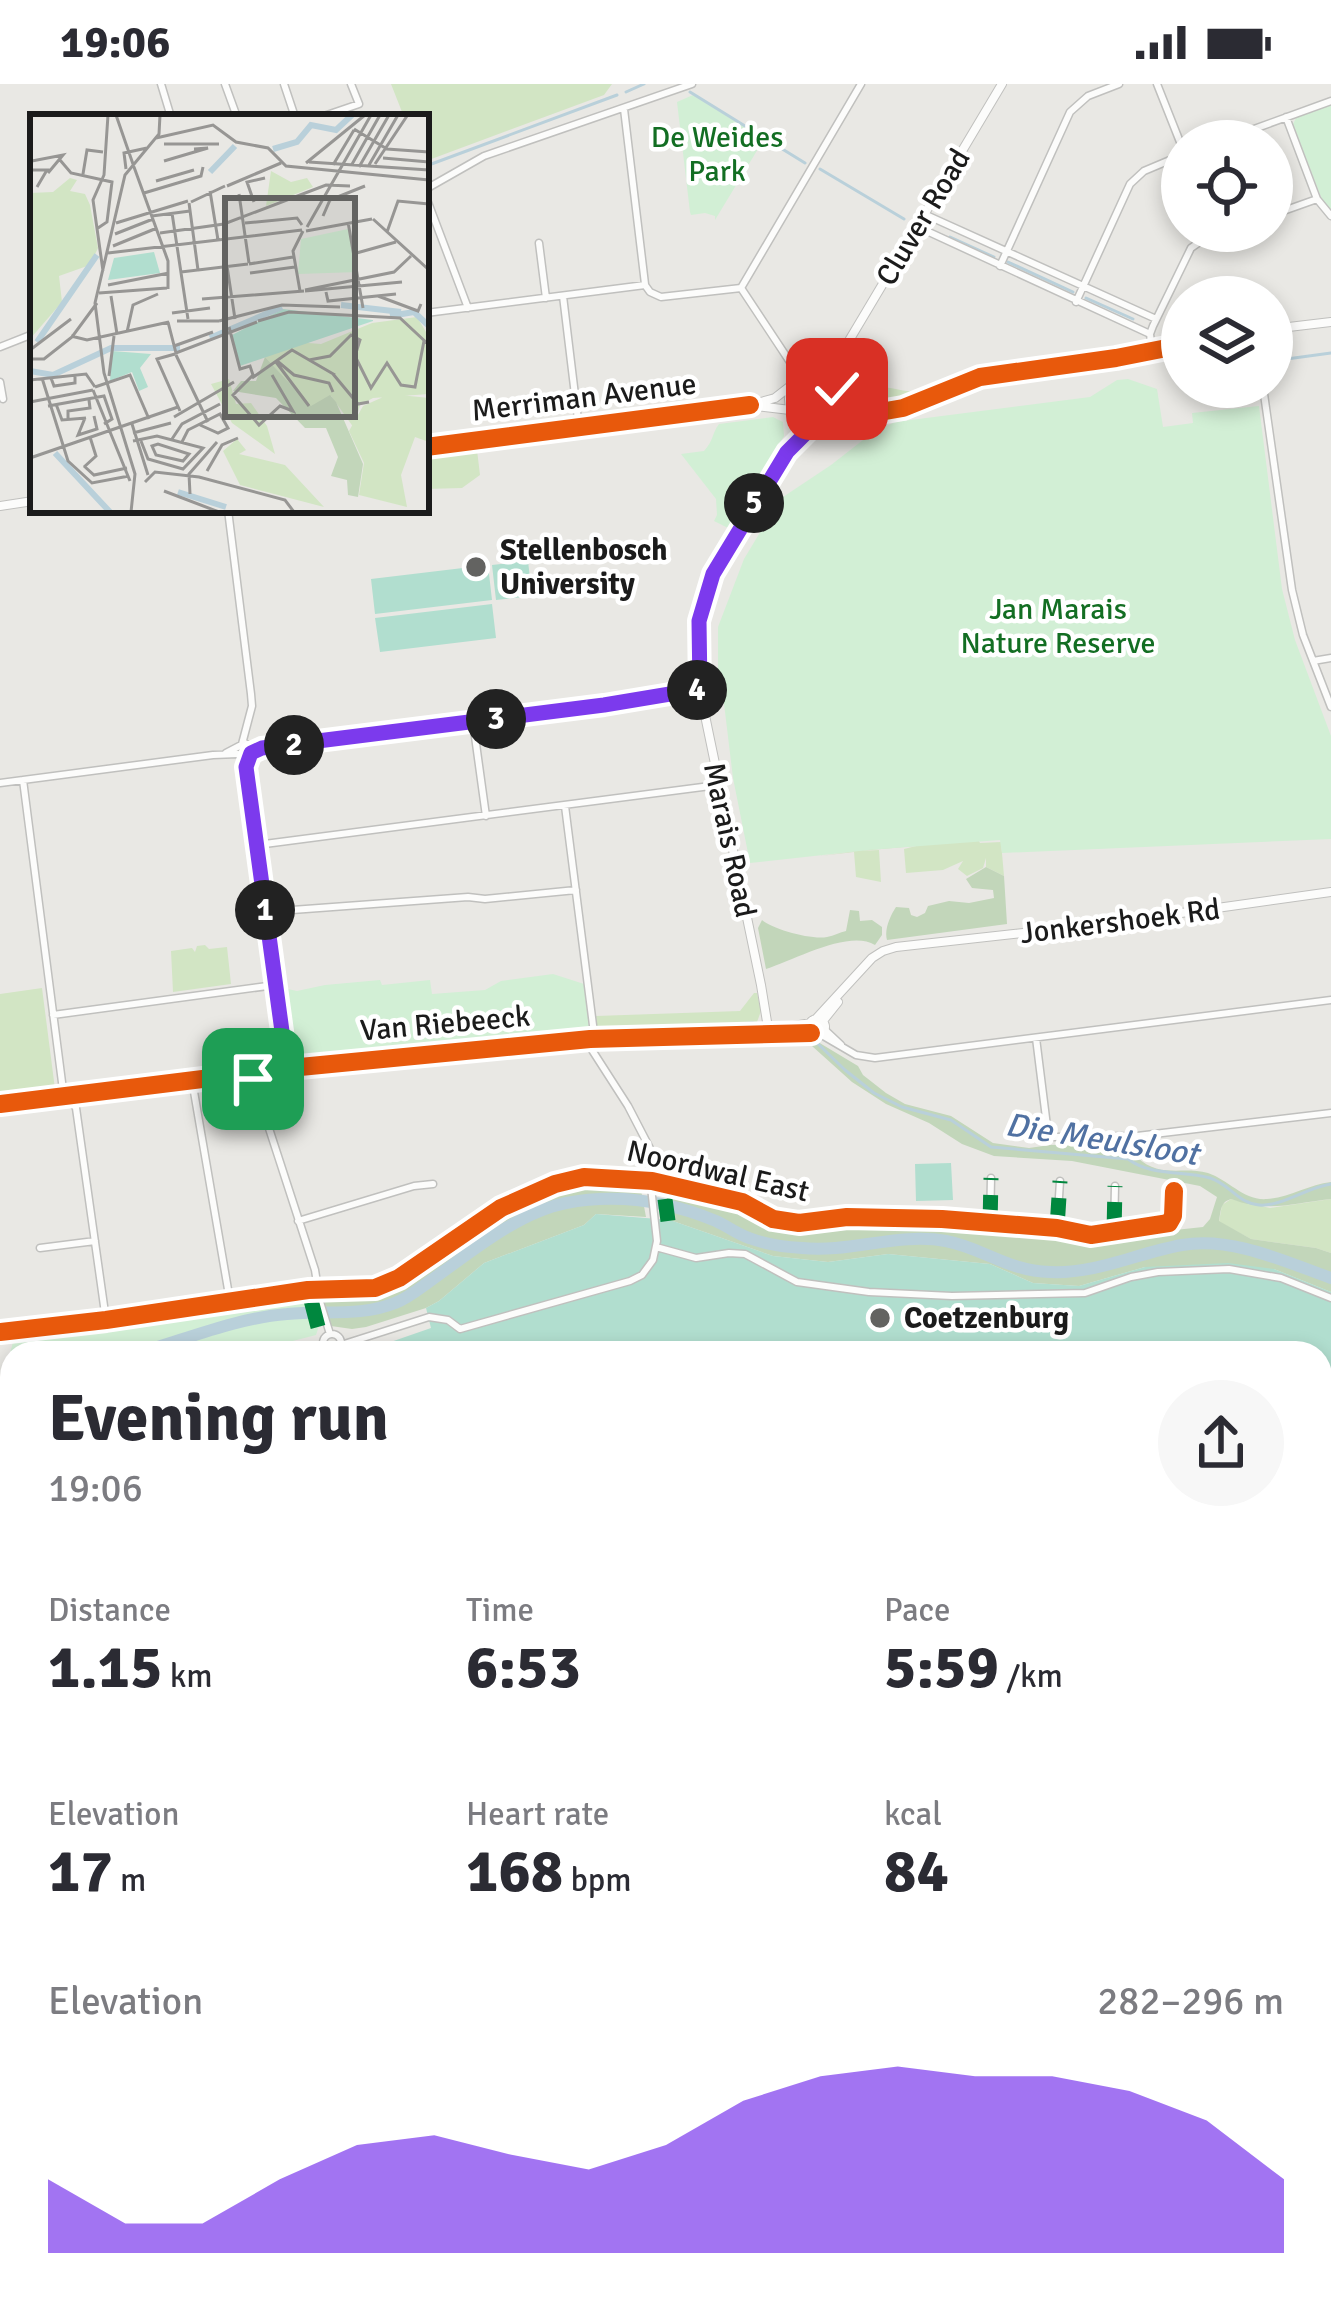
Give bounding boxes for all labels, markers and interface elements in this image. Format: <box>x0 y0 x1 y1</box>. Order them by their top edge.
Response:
text: 19:06 <box>60 15 170 70</box>
inset map <box>30 114 429 513</box>
park label: De Weides Park <box>651 119 783 190</box>
map controls <box>1161 120 1293 408</box>
button: locate <box>1161 120 1293 252</box>
street label: Cluver Road <box>868 142 979 292</box>
button: layers <box>1161 276 1293 408</box>
pin <box>786 338 888 440</box>
icon: check <box>804 356 870 422</box>
street label: Merriman Avenue <box>470 365 698 430</box>
pin: 5 <box>724 473 784 533</box>
text: 5 <box>745 482 763 523</box>
place label: Stellenbosch University <box>500 532 668 603</box>
marker: Stellenbosch University <box>463 554 489 580</box>
park label: Jan Marais Nature Reserve <box>960 591 1156 662</box>
pin: 4 <box>667 660 727 720</box>
text: 4 <box>688 669 706 710</box>
pin: 3 <box>466 689 526 749</box>
text: 3 <box>487 698 505 739</box>
pin: 2 <box>264 715 324 775</box>
text: 2 <box>285 724 303 765</box>
street label: Marais Road <box>695 759 764 921</box>
pin: 1 <box>235 880 295 940</box>
text: 1 <box>256 889 274 930</box>
street label: Jonkershoek Rd <box>1018 891 1222 952</box>
street label: Van Riebeeck <box>359 998 532 1049</box>
pin <box>202 1028 304 1130</box>
icon: arrive <box>220 1046 286 1112</box>
water label: Die Meulsloot <box>1003 1104 1204 1175</box>
street label: Noordwal East <box>623 1133 813 1210</box>
place label: Coetzenburg <box>904 1300 1069 1337</box>
marker: Coetzenburg <box>867 1305 893 1331</box>
text: Evening run <box>48 1378 389 1459</box>
button: share <box>1158 1380 1284 1506</box>
text: 19:06 <box>48 1464 143 1512</box>
text: Distance <box>48 1590 171 1631</box>
text: Time <box>466 1590 534 1631</box>
text: Pace <box>884 1590 950 1631</box>
text: 1.15 <box>48 1631 162 1705</box>
text: 6:53 <box>466 1631 581 1705</box>
text: 5:59 <box>884 1631 999 1705</box>
text: km <box>162 1656 213 1697</box>
text: /km <box>999 1656 1063 1697</box>
text: Elevation <box>48 1794 179 1835</box>
text: Heart rate <box>466 1794 609 1835</box>
text: kcal <box>884 1794 942 1835</box>
text: 17 <box>48 1835 113 1909</box>
text: 168 <box>466 1835 563 1909</box>
text: 84 <box>884 1835 949 1909</box>
text: m <box>113 1860 146 1901</box>
text: bpm <box>563 1860 632 1901</box>
text: Elevation <box>48 1977 203 2025</box>
text: 282–296 m <box>1097 1977 1284 2025</box>

